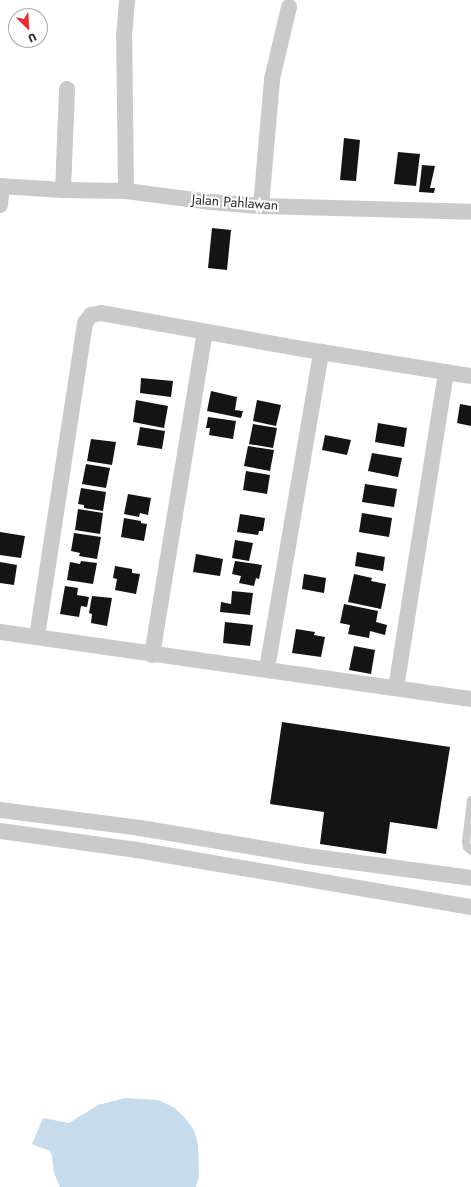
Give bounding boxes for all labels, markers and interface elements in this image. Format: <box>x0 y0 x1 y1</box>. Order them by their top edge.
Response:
north arrow <box>8 8 48 48</box>
text: U <box>26 29 39 47</box>
street label: Jalan Pahlawan <box>191 191 279 213</box>

